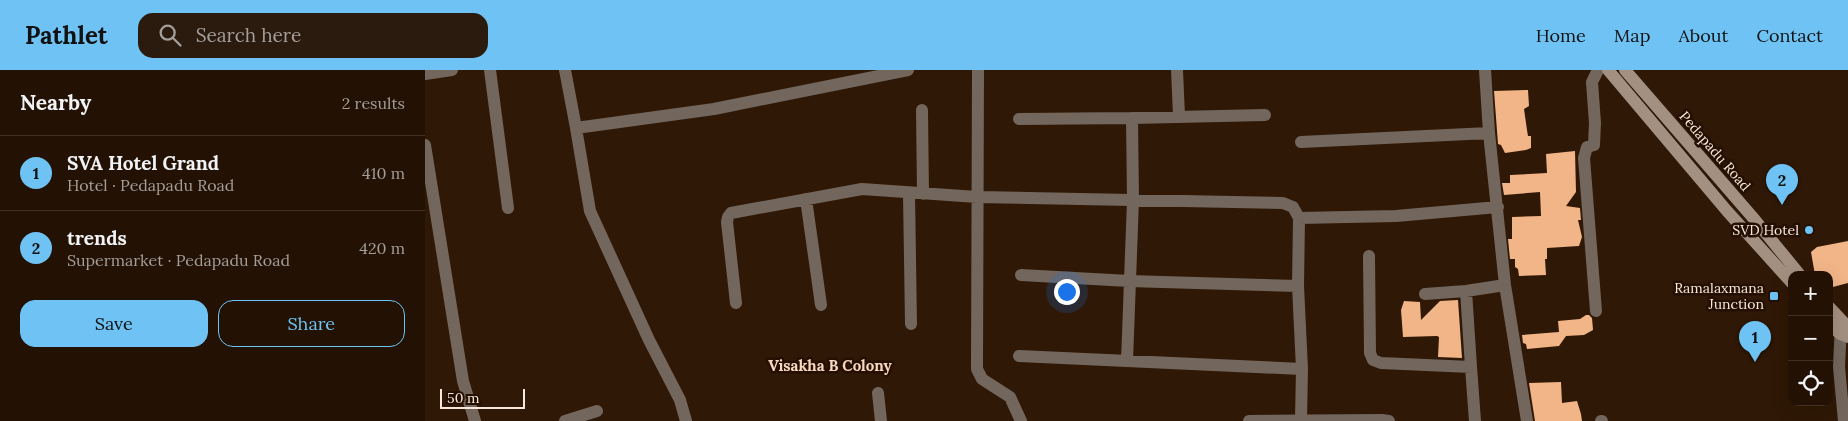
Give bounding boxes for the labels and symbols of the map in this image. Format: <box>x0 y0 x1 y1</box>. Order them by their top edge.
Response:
street label: Pedapadu Road <box>1675 107 1755 195</box>
pin: 2 <box>1766 164 1798 205</box>
place label: SVD Hotel <box>1732 221 1799 239</box>
marker: SVD Hotel <box>1803 224 1815 236</box>
your location <box>1054 279 1080 305</box>
place label: Ramalaxmana Junction <box>1674 279 1764 313</box>
marker: Ramalaxmana Junction <box>1768 290 1780 302</box>
pin: 1 <box>1739 321 1771 362</box>
district label: Visakha B Colony <box>768 356 893 375</box>
scale bar <box>440 386 525 409</box>

